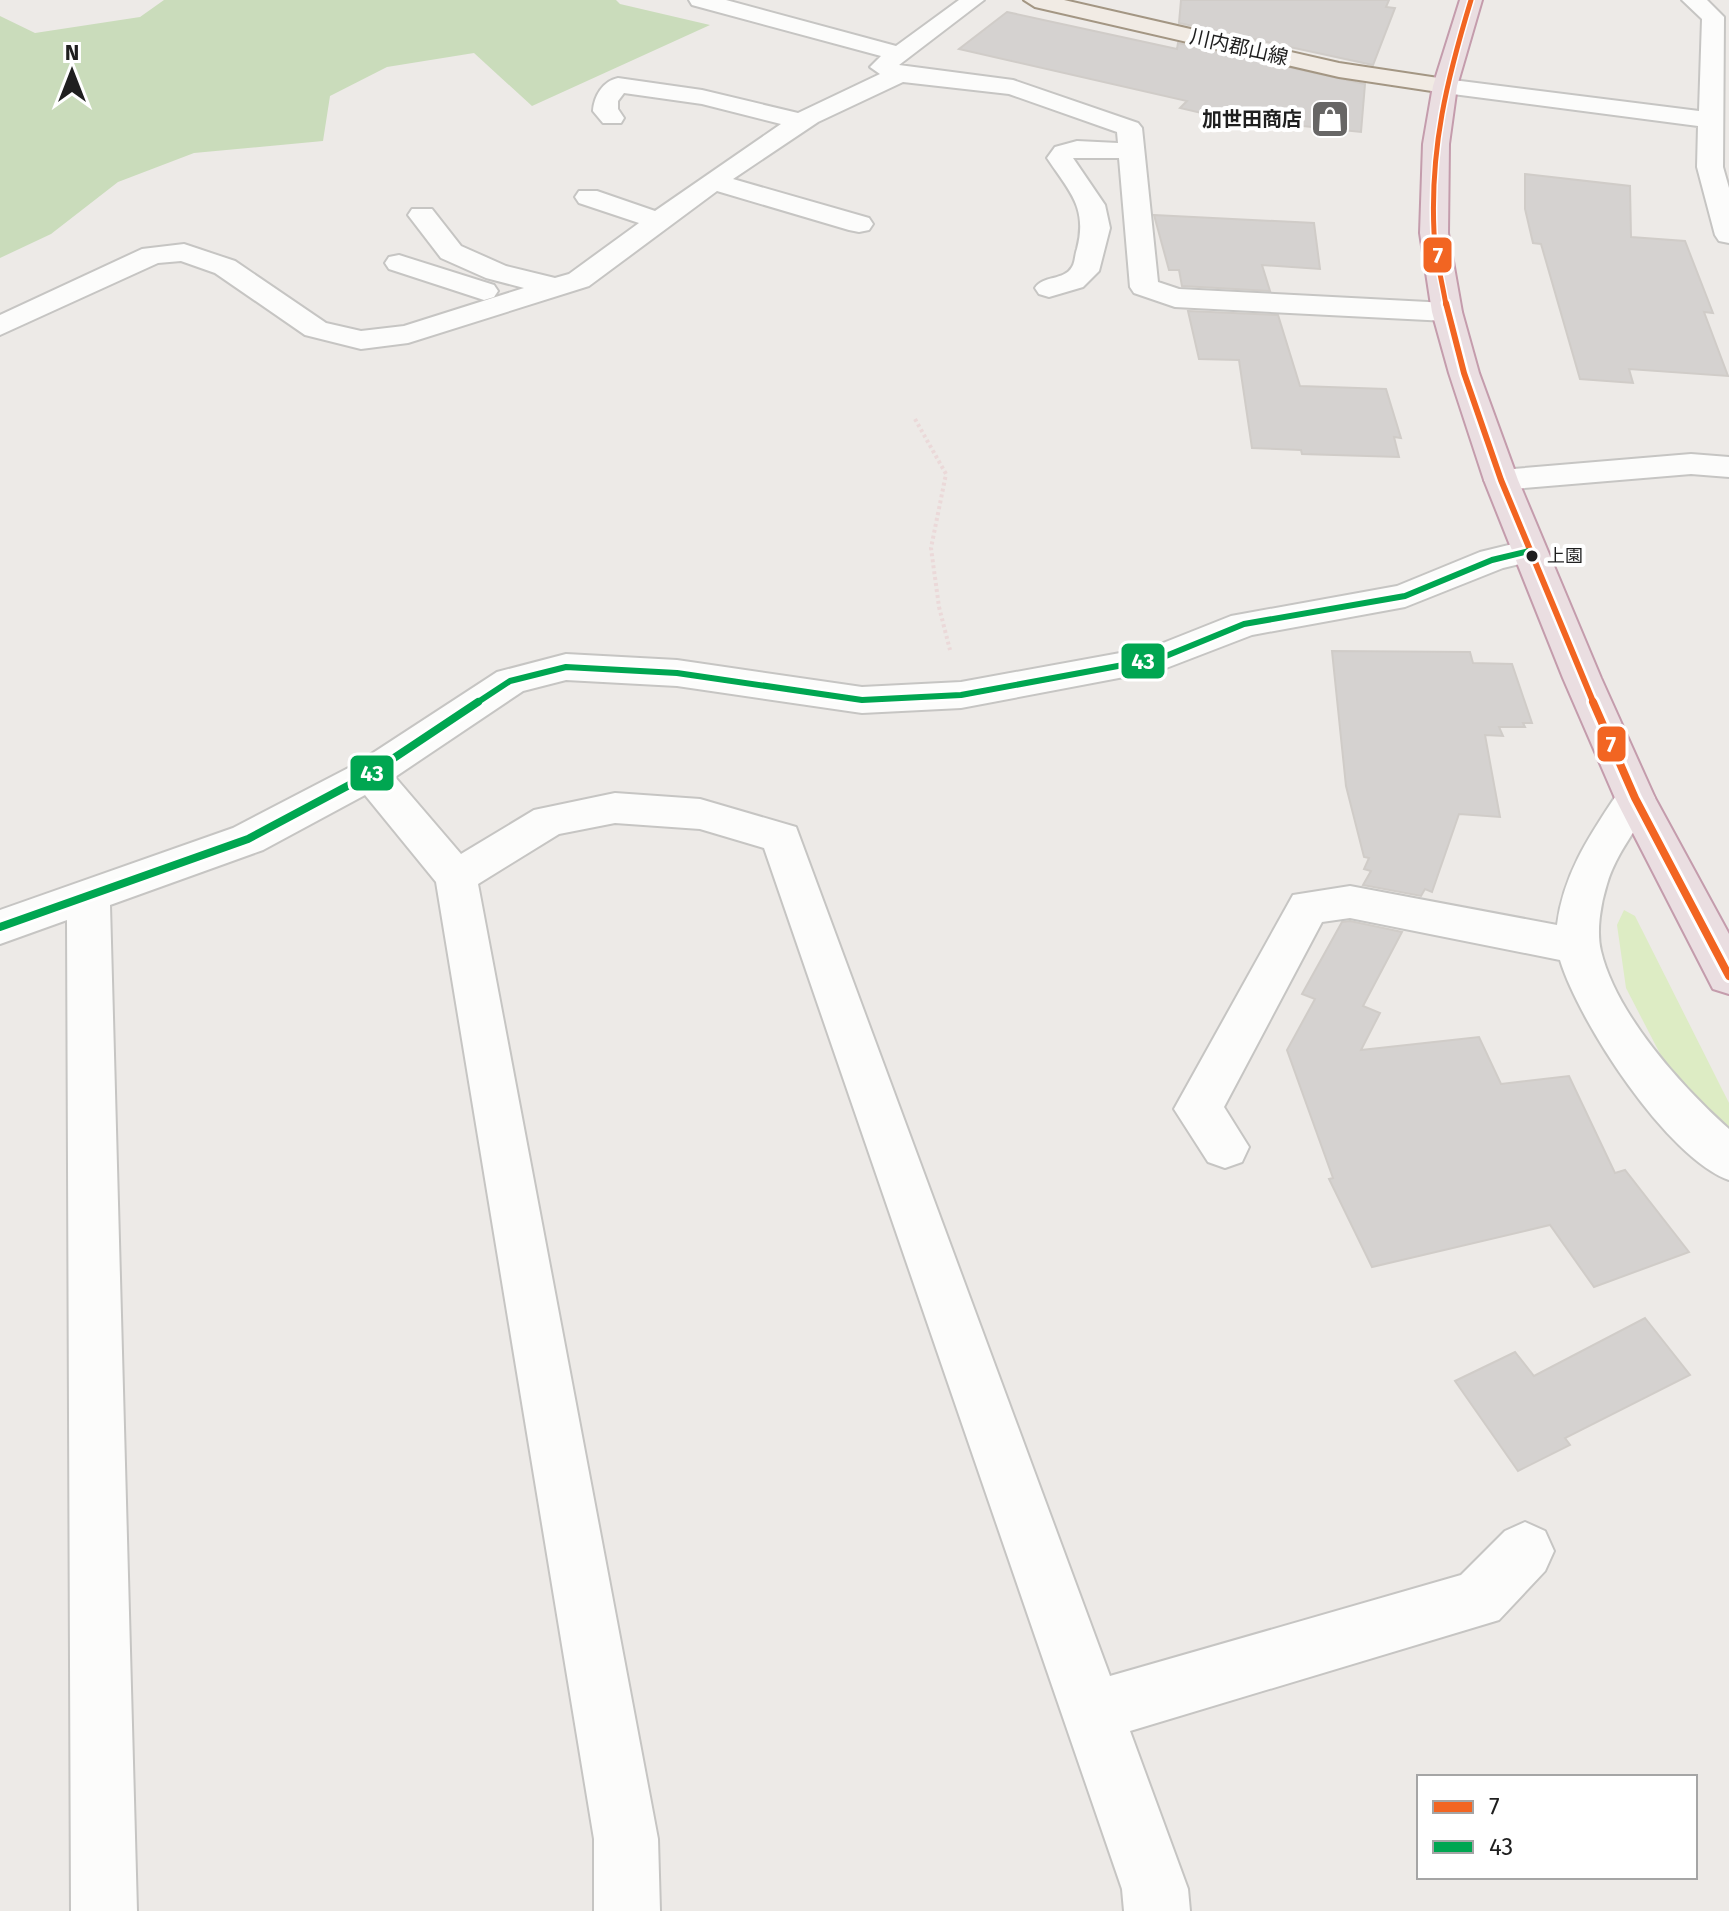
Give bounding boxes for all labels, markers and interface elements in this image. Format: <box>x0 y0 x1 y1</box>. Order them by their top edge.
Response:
street label: 川内郡山線 <box>1188 24 1290 70</box>
north arrow <box>32 32 112 112</box>
text: N <box>65 39 79 66</box>
shop icon: 加世田商店 <box>1309 98 1351 140</box>
place label: 加世田商店 <box>1202 107 1302 131</box>
line badge: 7 <box>1422 236 1453 274</box>
text: 7 <box>1433 242 1443 269</box>
place label: 上園 <box>1547 545 1583 567</box>
marker: 上園 <box>1524 548 1540 564</box>
line badge: 43 <box>1120 642 1166 680</box>
text: 43 <box>1131 648 1155 675</box>
line badge: 7 <box>1596 725 1627 763</box>
text: 7 <box>1606 731 1616 758</box>
line badge: 43 <box>349 754 395 792</box>
text: 43 <box>360 760 384 787</box>
legend <box>1417 1775 1697 1879</box>
text: 7 <box>1489 1793 1500 1821</box>
text: 43 <box>1489 1833 1513 1861</box>

